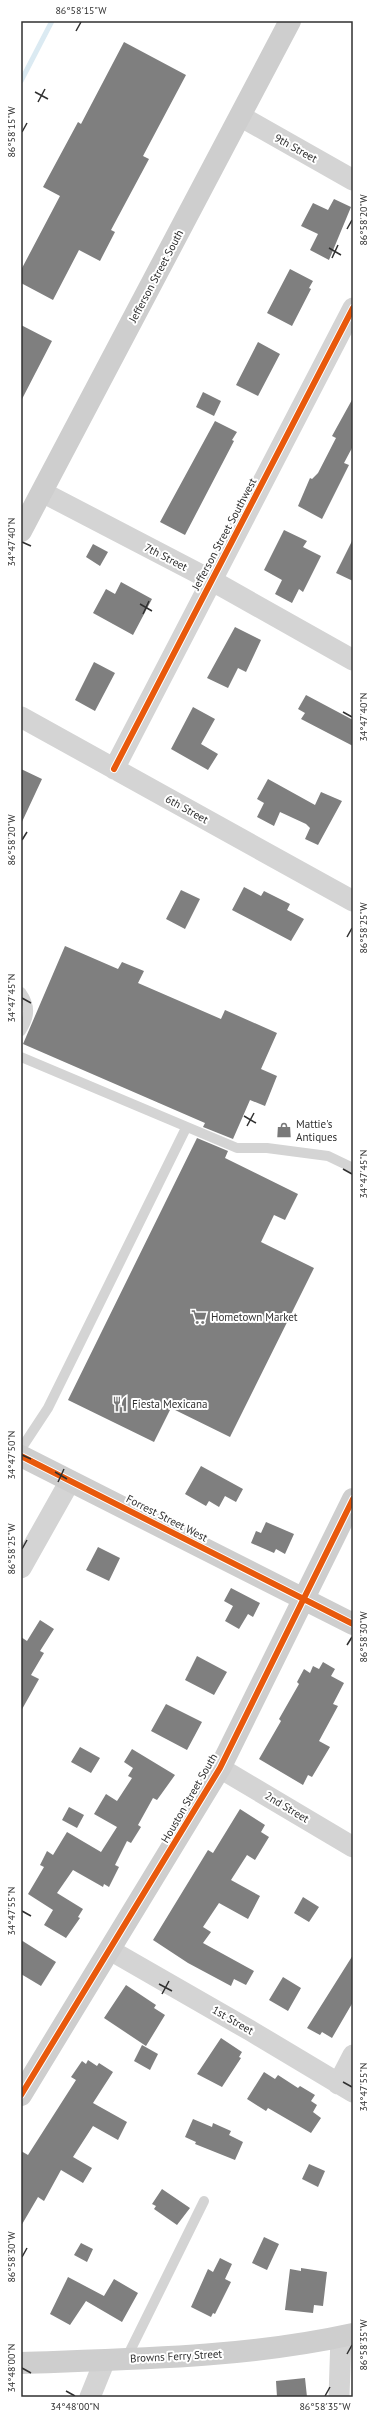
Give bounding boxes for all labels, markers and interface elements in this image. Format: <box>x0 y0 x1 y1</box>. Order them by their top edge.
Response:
text: 86°58'15"W <box>55 4 107 17</box>
text: 86°58'15"W <box>5 106 18 158</box>
street label: 9th Street <box>272 131 320 166</box>
text: 86°58'20"W <box>357 194 370 246</box>
street label: Jefferson Street South <box>125 227 186 326</box>
street label: Jefferson Street Southwest <box>188 475 260 593</box>
text: 34°47'40"N <box>5 517 18 567</box>
street label: 7th Street <box>142 540 190 574</box>
text: 34°47'40"N <box>357 692 370 742</box>
street label: 6th Street <box>163 792 211 827</box>
text: 86°58'20"W <box>5 814 18 866</box>
text: 86°58'25"W <box>357 902 370 954</box>
text: 34°47'45"N <box>5 973 18 1023</box>
place label: Mattie's Antiques <box>296 1117 338 1144</box>
shop icon: Mattie's Antiques <box>275 1121 293 1139</box>
text: 34°47'45"N <box>357 1149 370 1199</box>
supermarket icon: Hometown Market <box>190 1308 208 1326</box>
place label: Hometown Market <box>211 1310 298 1324</box>
restaurant icon: Fiesta Mexicana <box>111 1395 129 1413</box>
place label: Fiesta Mexicana <box>132 1397 208 1411</box>
text: 34°47'50"N <box>5 1430 18 1480</box>
street label: Forrest Street West <box>124 1491 210 1545</box>
text: 86°58'25"W <box>5 1523 18 1575</box>
text: 86°58'30"W <box>357 1611 370 1663</box>
street label: Houston Street South <box>158 1751 220 1845</box>
street label: 2nd Street <box>262 1788 312 1826</box>
text: 34°47'55"N <box>5 1886 18 1936</box>
street label: 1st Street <box>210 2003 256 2038</box>
text: 34°47'55"N <box>357 2062 370 2112</box>
text: 86°58'30"W <box>5 2231 18 2283</box>
text: 86°58'35"W <box>357 2319 370 2371</box>
text: 34°48'00"N <box>5 2343 18 2393</box>
street label: Browns Ferry Street <box>130 2347 223 2365</box>
text: 34°48'00"N <box>50 2400 100 2413</box>
text: 86°58'35"W <box>299 2400 351 2413</box>

